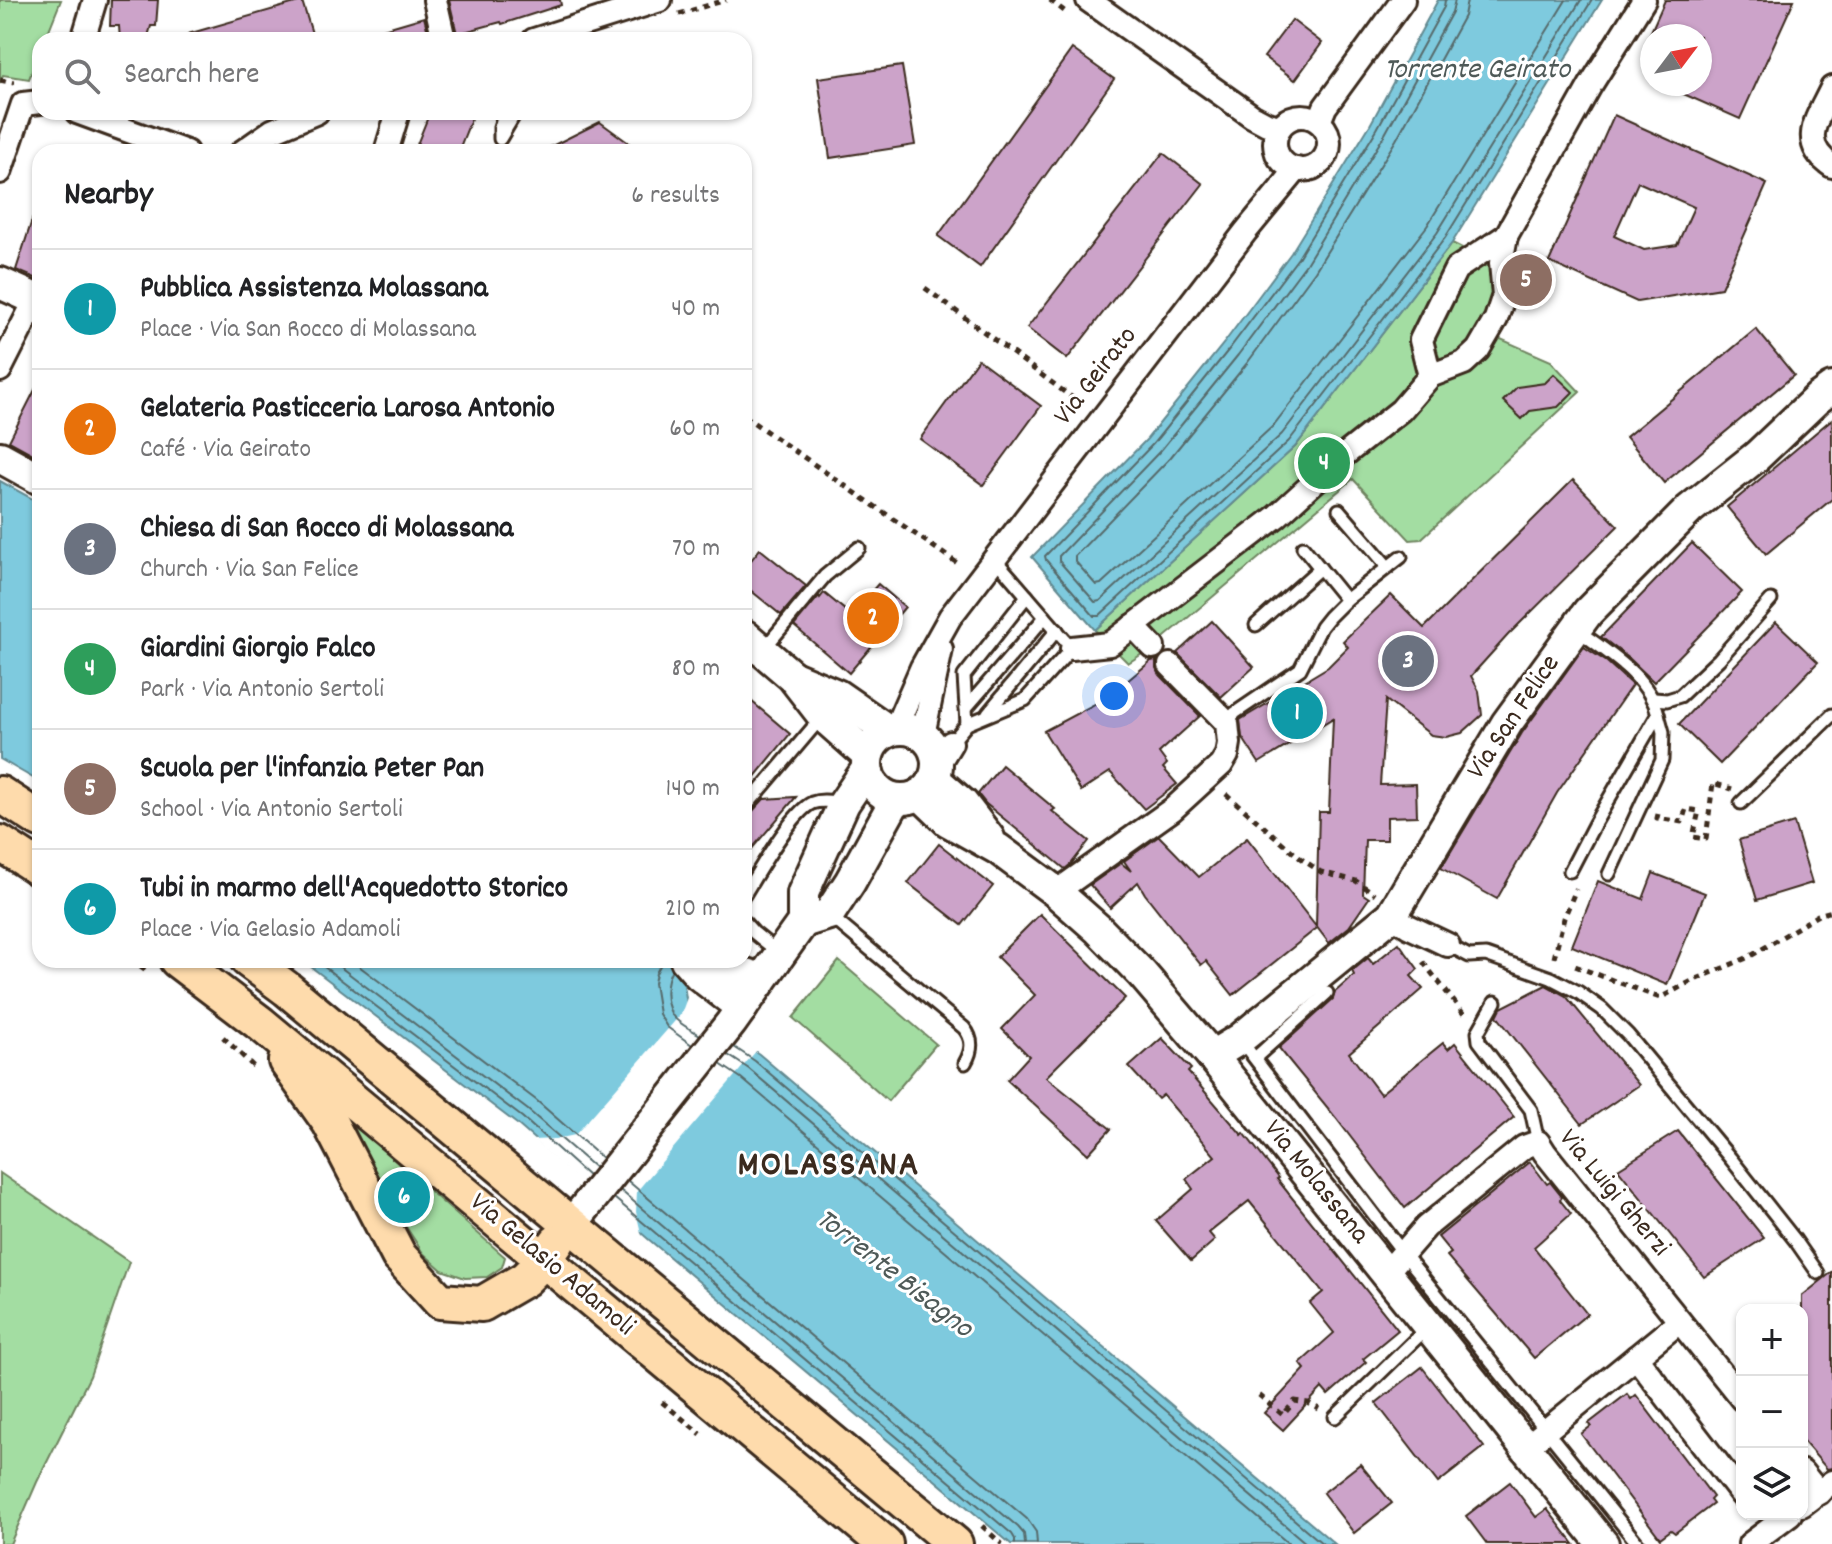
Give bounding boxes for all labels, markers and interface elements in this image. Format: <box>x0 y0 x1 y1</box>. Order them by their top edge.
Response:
north arrow <box>1640 24 1712 96</box>
search box <box>32 32 752 120</box>
water label: Torrente Geirato <box>1384 50 1572 93</box>
icon: search <box>60 54 104 98</box>
text: Search here <box>124 55 260 98</box>
text: Nearby <box>64 172 153 221</box>
text: 6 results <box>631 178 720 215</box>
pin: 5 <box>1500 250 1552 310</box>
text: Pubblica Assistenza Molassana <box>140 269 488 312</box>
text: 1 <box>87 291 93 328</box>
text: 40 m <box>671 291 720 328</box>
text: Place · Via San Rocco di Molassana <box>140 312 476 349</box>
street label: Via Geirato <box>1046 319 1148 435</box>
text: Gelateria Pasticceria Larosa Antonio <box>140 389 555 432</box>
text: 2 <box>84 411 96 448</box>
text: 60 m <box>669 411 720 448</box>
text: Café · Via Geirato <box>140 432 311 469</box>
pin: 4 <box>1298 433 1350 493</box>
text: Chiesa di San Rocco di Molassana <box>140 509 513 552</box>
text: 3 <box>84 531 96 568</box>
text: 70 m <box>672 531 720 568</box>
text: Church · Via San Felice <box>140 552 359 589</box>
pin: 2 <box>847 588 899 648</box>
text: Giardini Giorgio Falco <box>140 629 376 672</box>
pin: 3 <box>1382 631 1434 691</box>
street label: Via San Felice <box>1458 647 1572 789</box>
text: 4 <box>85 651 95 688</box>
text: 80 m <box>672 651 720 688</box>
text: Park · Via Antonio Sertoli <box>140 672 384 709</box>
your location <box>1094 676 1134 716</box>
pin: 1 <box>1271 683 1323 743</box>
text: Scuola per l'infanzia Peter Pan <box>140 749 484 792</box>
text: 5 <box>84 771 96 808</box>
text: 140 m <box>666 771 720 808</box>
text: School · Via Antonio Sertoli <box>140 792 403 829</box>
text: Tubi in marmo dell'Acquedotto Storico <box>140 869 568 912</box>
text: 6 <box>84 891 96 928</box>
text: 210 m <box>665 891 720 928</box>
text: Place · Via Gelasio Adamoli <box>140 912 401 949</box>
street label: Via Molassana <box>1252 1112 1378 1254</box>
street label: Via Luigi Gherzi <box>1548 1121 1678 1267</box>
district label: MOLASSANA <box>738 1141 921 1193</box>
pin: 6 <box>378 1167 430 1227</box>
street label: Via Gelasio Adamoli <box>460 1185 642 1347</box>
water label: Torrente Bisagno <box>805 1200 982 1351</box>
map controls <box>1736 1304 1808 1520</box>
button: + <box>1736 1304 1808 1376</box>
button: − <box>1736 1376 1808 1448</box>
button: layers <box>1736 1448 1808 1520</box>

